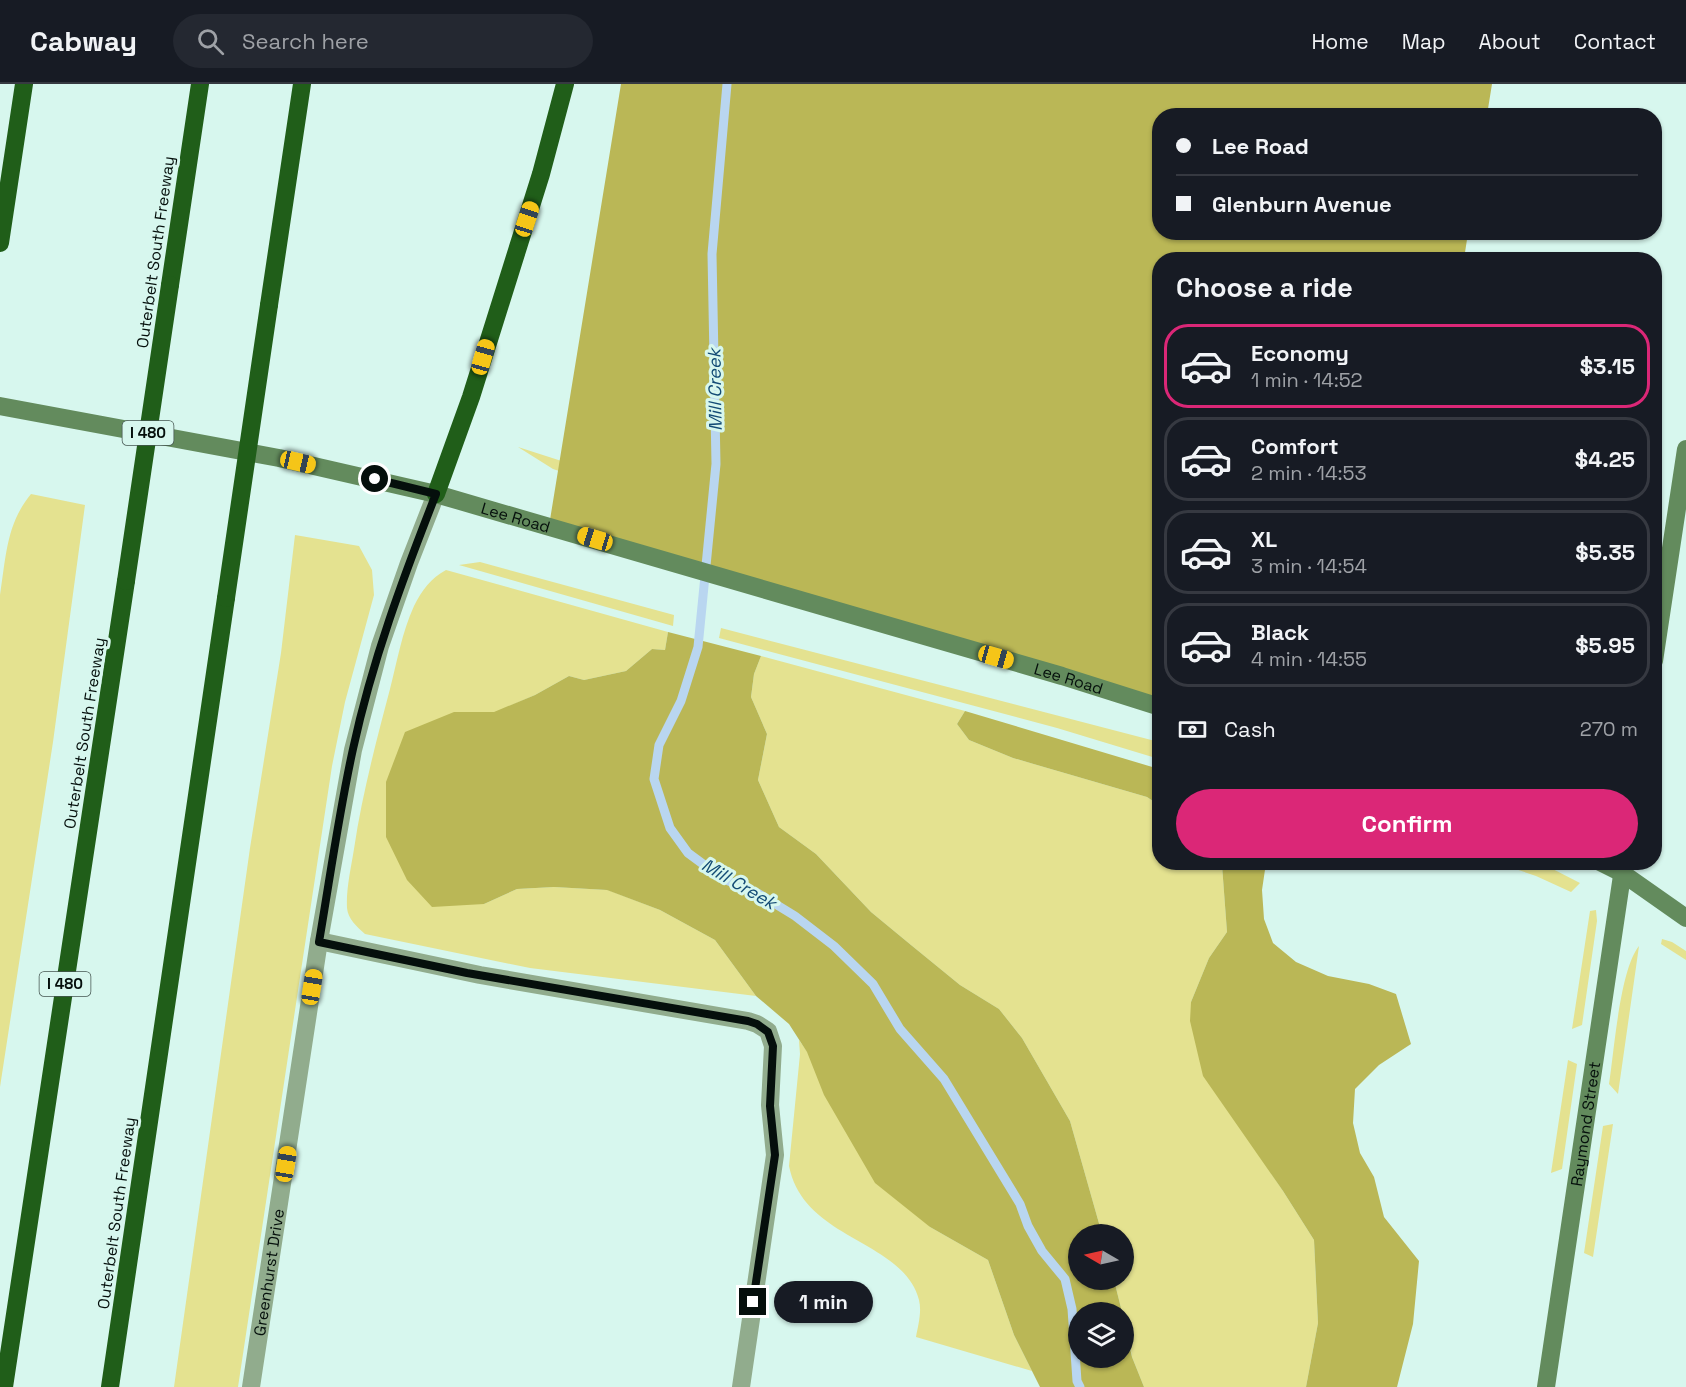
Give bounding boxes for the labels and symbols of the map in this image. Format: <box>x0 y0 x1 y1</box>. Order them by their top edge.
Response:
street label: Outerbelt South Freeway <box>132 155 179 349</box>
car <box>513 199 541 239</box>
car <box>469 337 497 377</box>
water label: Mill Creek <box>702 346 727 431</box>
road number: I 480 <box>122 421 174 445</box>
car <box>278 449 318 475</box>
route start <box>361 465 388 492</box>
street label: Lee Road <box>479 498 553 538</box>
car <box>575 525 615 553</box>
street label: Outerbelt South Freeway <box>59 636 110 830</box>
car <box>976 643 1016 671</box>
street label: Lee Road <box>1032 658 1106 699</box>
water label: Mill Creek <box>698 853 783 915</box>
car <box>300 968 324 1006</box>
road number: I 480 <box>40 972 90 996</box>
street label: Raymond Street <box>1566 1060 1605 1188</box>
street label: Outerbelt South Freeway <box>93 1116 140 1310</box>
car <box>274 1145 298 1183</box>
street label: Greenhurst Drive <box>249 1207 289 1338</box>
north arrow <box>1068 1224 1134 1290</box>
callout: 1 min <box>774 1281 873 1323</box>
route end <box>739 1288 766 1315</box>

